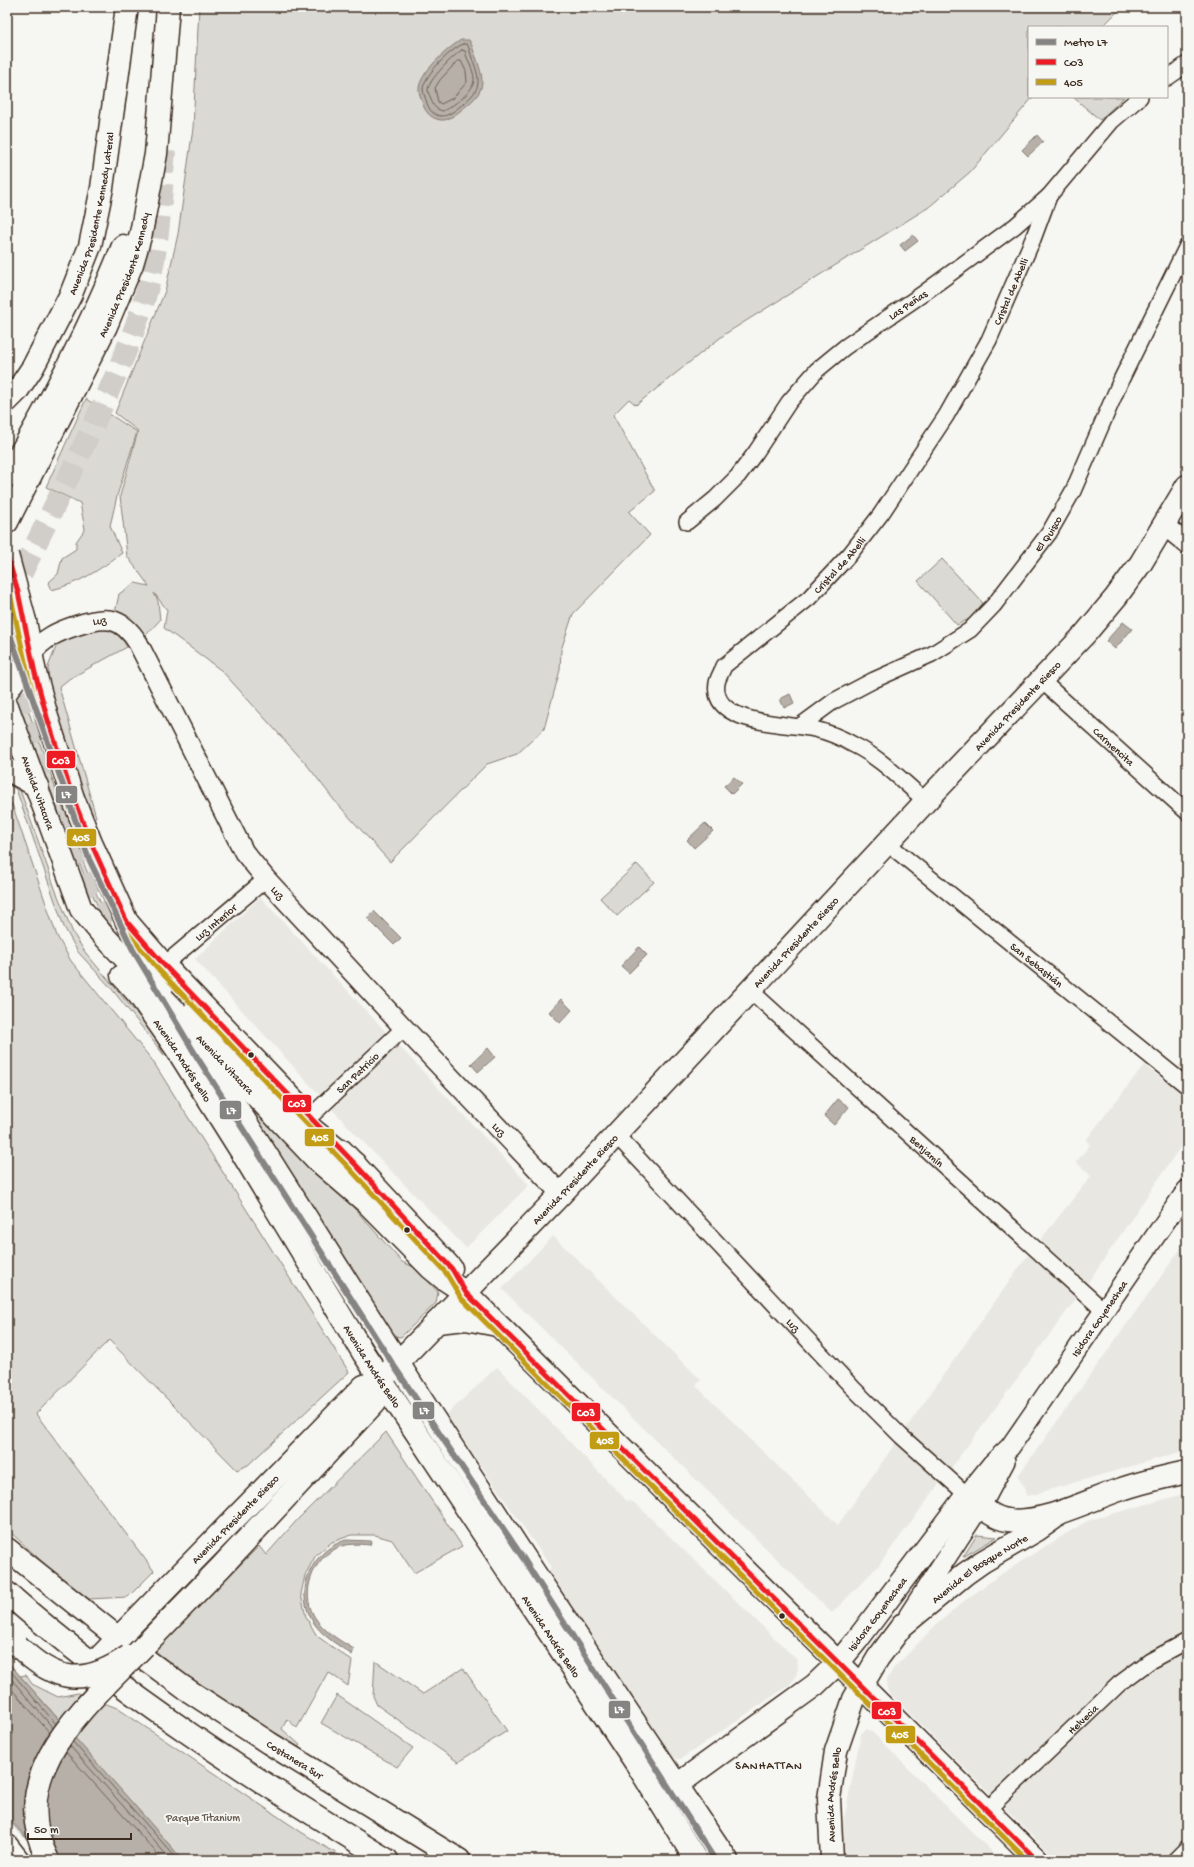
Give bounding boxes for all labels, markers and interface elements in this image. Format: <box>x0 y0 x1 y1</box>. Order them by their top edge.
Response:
legend <box>1028 26 1168 98</box>
text: Metro L7 <box>1064 37 1108 51</box>
text: C03 <box>1064 57 1084 71</box>
text: 405 <box>1064 77 1083 91</box>
street label: Avenida Presidente Kennedy Lateral <box>67 131 118 297</box>
street label: Avenida Presidente Kennedy <box>97 211 153 340</box>
street label: Cristal de Abelli <box>992 257 1032 327</box>
street label: Las Peñas <box>887 288 931 323</box>
street label: El Quisco <box>1033 514 1066 555</box>
street label: Cristal de Abelli <box>812 535 869 597</box>
street label: Luz <box>92 616 108 629</box>
street label: Avenida Presidente Riesco <box>973 659 1064 754</box>
street label: Carmencita <box>1090 726 1136 770</box>
line badge: C03 <box>46 750 76 769</box>
street label: Avenida Vitacura <box>18 754 56 833</box>
text: C03 <box>51 756 70 768</box>
line badge: L7 <box>55 785 78 804</box>
text: L7 <box>61 790 72 802</box>
line badge: 405 <box>66 828 97 847</box>
text: 405 <box>71 833 90 845</box>
street label: Luz <box>268 884 287 904</box>
street label: Avenida Presidente Riesco <box>752 895 842 991</box>
street label: Luz Interior <box>193 902 241 944</box>
street label: San Sebastián <box>1007 941 1065 991</box>
street label: Avenida Andrés Bello <box>150 1018 213 1105</box>
street label: Avenida Vitacura <box>193 1033 256 1098</box>
unlabelled marker <box>246 1050 256 1060</box>
street label: San Patricio <box>335 1051 382 1097</box>
line badge: C03 <box>282 1094 312 1113</box>
text: C03 <box>287 1099 306 1111</box>
line badge: L7 <box>219 1100 242 1120</box>
text: L7 <box>226 1106 237 1118</box>
street label: Luz <box>489 1121 508 1140</box>
line badge: 405 <box>304 1128 335 1147</box>
street label: Avenida Presidente Riesco <box>531 1132 622 1228</box>
text: 405 <box>310 1133 329 1145</box>
street label: Benjamín <box>906 1133 946 1171</box>
unlabelled marker <box>402 1225 412 1235</box>
street label: Isidora Goyenechea <box>1070 1278 1131 1360</box>
street label: Luz <box>783 1317 802 1336</box>
street label: Avenida Andrés Bello <box>340 1323 402 1411</box>
line badge: L7 <box>412 1401 435 1420</box>
line badge: C03 <box>571 1402 601 1422</box>
text: L7 <box>419 1406 430 1418</box>
text: C03 <box>576 1408 595 1420</box>
line badge: 405 <box>589 1431 620 1450</box>
text: 405 <box>595 1436 614 1448</box>
street label: Avenida Presidente Riesco <box>190 1473 282 1567</box>
street label: Avenida El Bosque Norte <box>930 1532 1031 1607</box>
street label: Isidora Goyenechea <box>846 1575 911 1655</box>
street label: Avenida Andrés Bello <box>518 1594 582 1681</box>
unlabelled marker <box>777 1611 787 1621</box>
line badge: L7 <box>608 1700 631 1719</box>
line badge: C03 <box>871 1701 902 1720</box>
street label: Helvecia <box>1066 1703 1102 1737</box>
text: L7 <box>614 1705 625 1717</box>
text: C03 <box>877 1707 896 1719</box>
line badge: 405 <box>885 1725 916 1744</box>
text: 405 <box>890 1730 909 1742</box>
street label: Costanera Sur <box>264 1739 325 1783</box>
street label: Avenida Andrés Bello <box>825 1745 845 1842</box>
district label: SANHATTAN <box>735 1760 803 1774</box>
park label: Parque Titanium <box>165 1813 240 1825</box>
scale bar <box>28 1815 131 1841</box>
text: 50 m <box>34 1824 59 1838</box>

